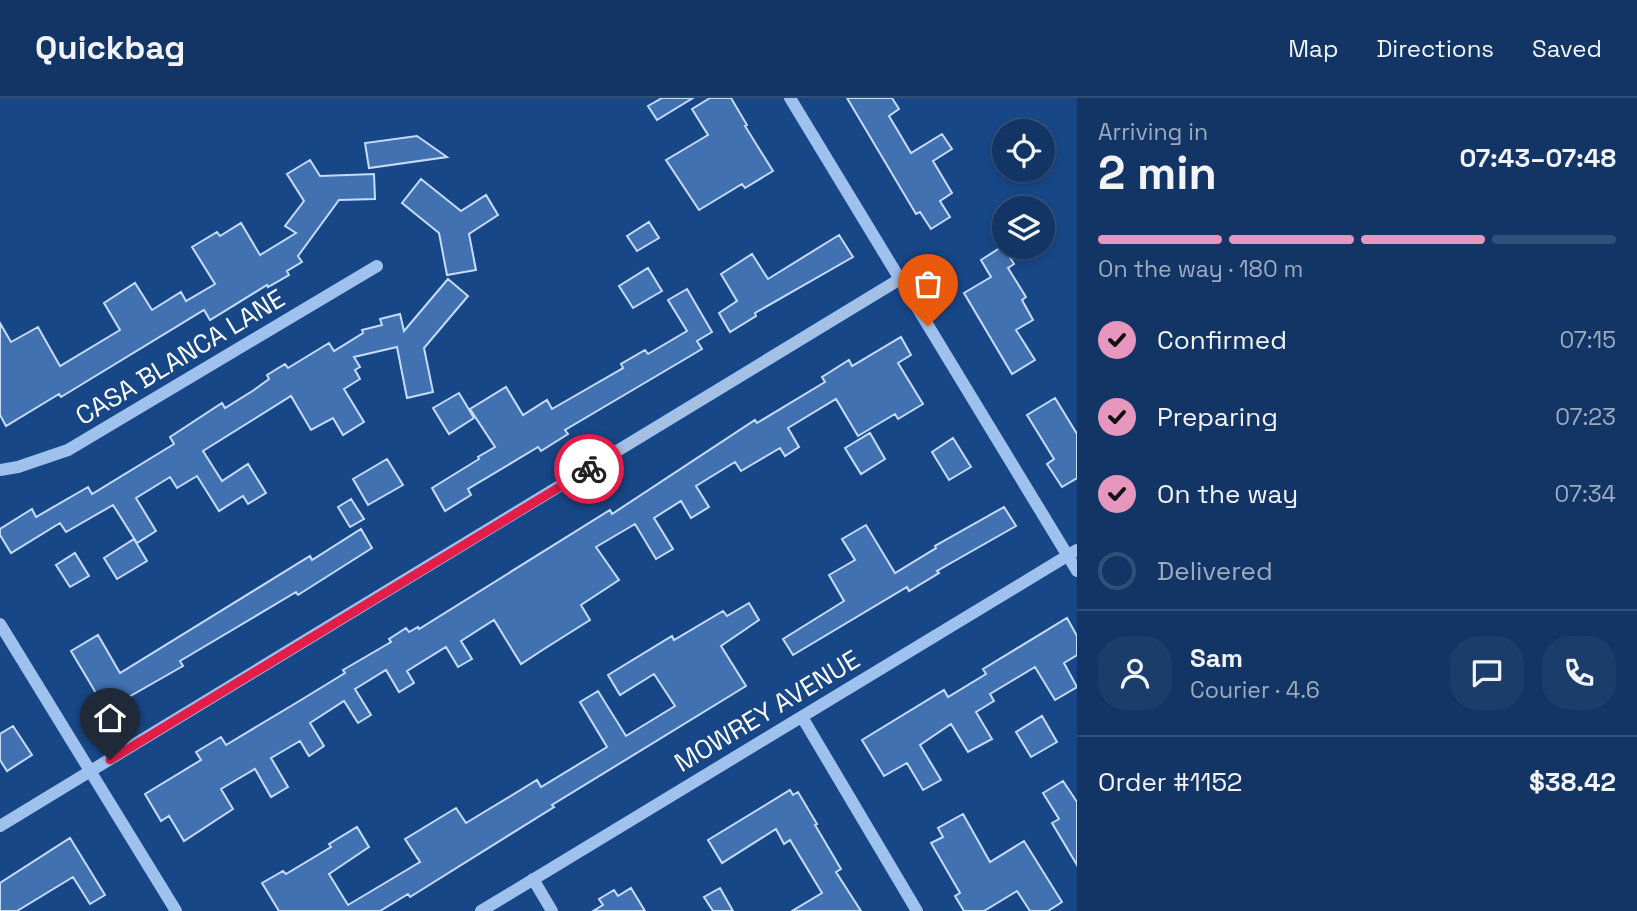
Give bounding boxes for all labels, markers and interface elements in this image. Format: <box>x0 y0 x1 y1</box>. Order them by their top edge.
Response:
text: Quickbag <box>35 27 185 69</box>
text: Map <box>1288 33 1338 64</box>
text: Directions <box>1376 33 1494 64</box>
text: Saved <box>1532 33 1602 64</box>
text: Arriving in <box>1098 117 1208 147</box>
map controls <box>992 119 1055 259</box>
button: locate <box>992 119 1055 182</box>
text: 07:43–07:48 <box>1459 141 1616 175</box>
text: 2 min <box>1098 144 1217 202</box>
button: layers <box>992 196 1055 259</box>
pin <box>898 254 958 326</box>
text: On the way · 180 m <box>1098 254 1303 284</box>
icon: bag <box>909 265 947 303</box>
street label: CASA BLANCA LANE <box>69 281 291 433</box>
icon: check <box>1098 321 1136 359</box>
text: Confirmed <box>1157 323 1287 357</box>
text: 07:15 <box>1559 325 1616 355</box>
icon: check <box>1098 398 1136 436</box>
text: Preparing <box>1157 400 1278 434</box>
text: 07:23 <box>1555 402 1616 432</box>
courier <box>554 434 624 504</box>
icon: bike <box>570 450 608 488</box>
icon: check <box>1098 475 1136 513</box>
text: On the way <box>1157 477 1298 511</box>
text: 07:34 <box>1555 479 1616 509</box>
text: Delivered <box>1157 554 1273 588</box>
button: person <box>1098 636 1172 710</box>
button: chat <box>1450 636 1524 710</box>
button: phone <box>1542 636 1616 710</box>
text: Sam <box>1190 641 1243 675</box>
street label: MOWREY AVENUE <box>668 642 866 780</box>
text: Courier · 4.6 <box>1190 675 1320 705</box>
pin <box>80 688 140 760</box>
icon: home <box>91 699 129 737</box>
text: Order #1152 <box>1098 765 1242 799</box>
text: $38.42 <box>1529 765 1616 799</box>

